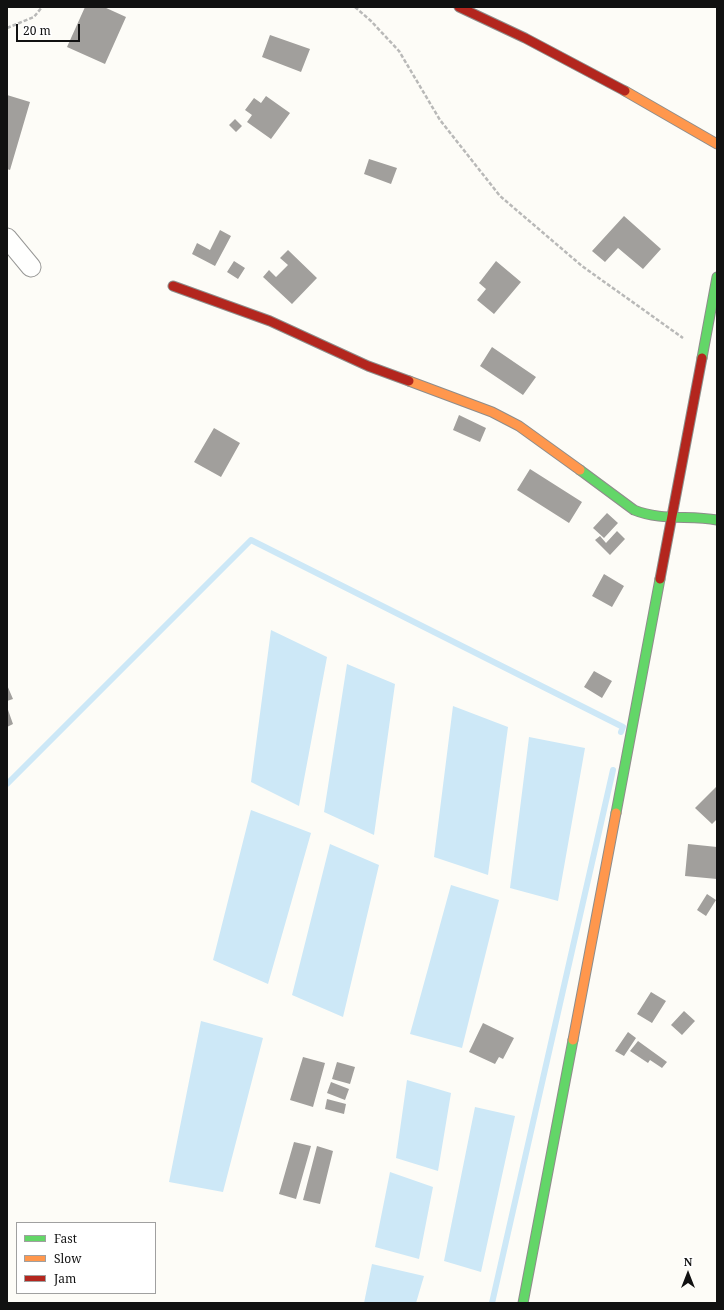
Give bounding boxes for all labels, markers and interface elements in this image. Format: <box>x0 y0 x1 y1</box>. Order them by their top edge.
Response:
scale bar <box>18 16 82 42</box>
text: 20 m <box>23 22 51 39</box>
legend <box>16 1222 156 1294</box>
text: Fast <box>54 1230 77 1247</box>
text: Slow <box>54 1250 82 1267</box>
north arrow <box>668 1254 708 1294</box>
text: N <box>684 1254 692 1269</box>
text: Jam <box>54 1270 76 1287</box>

